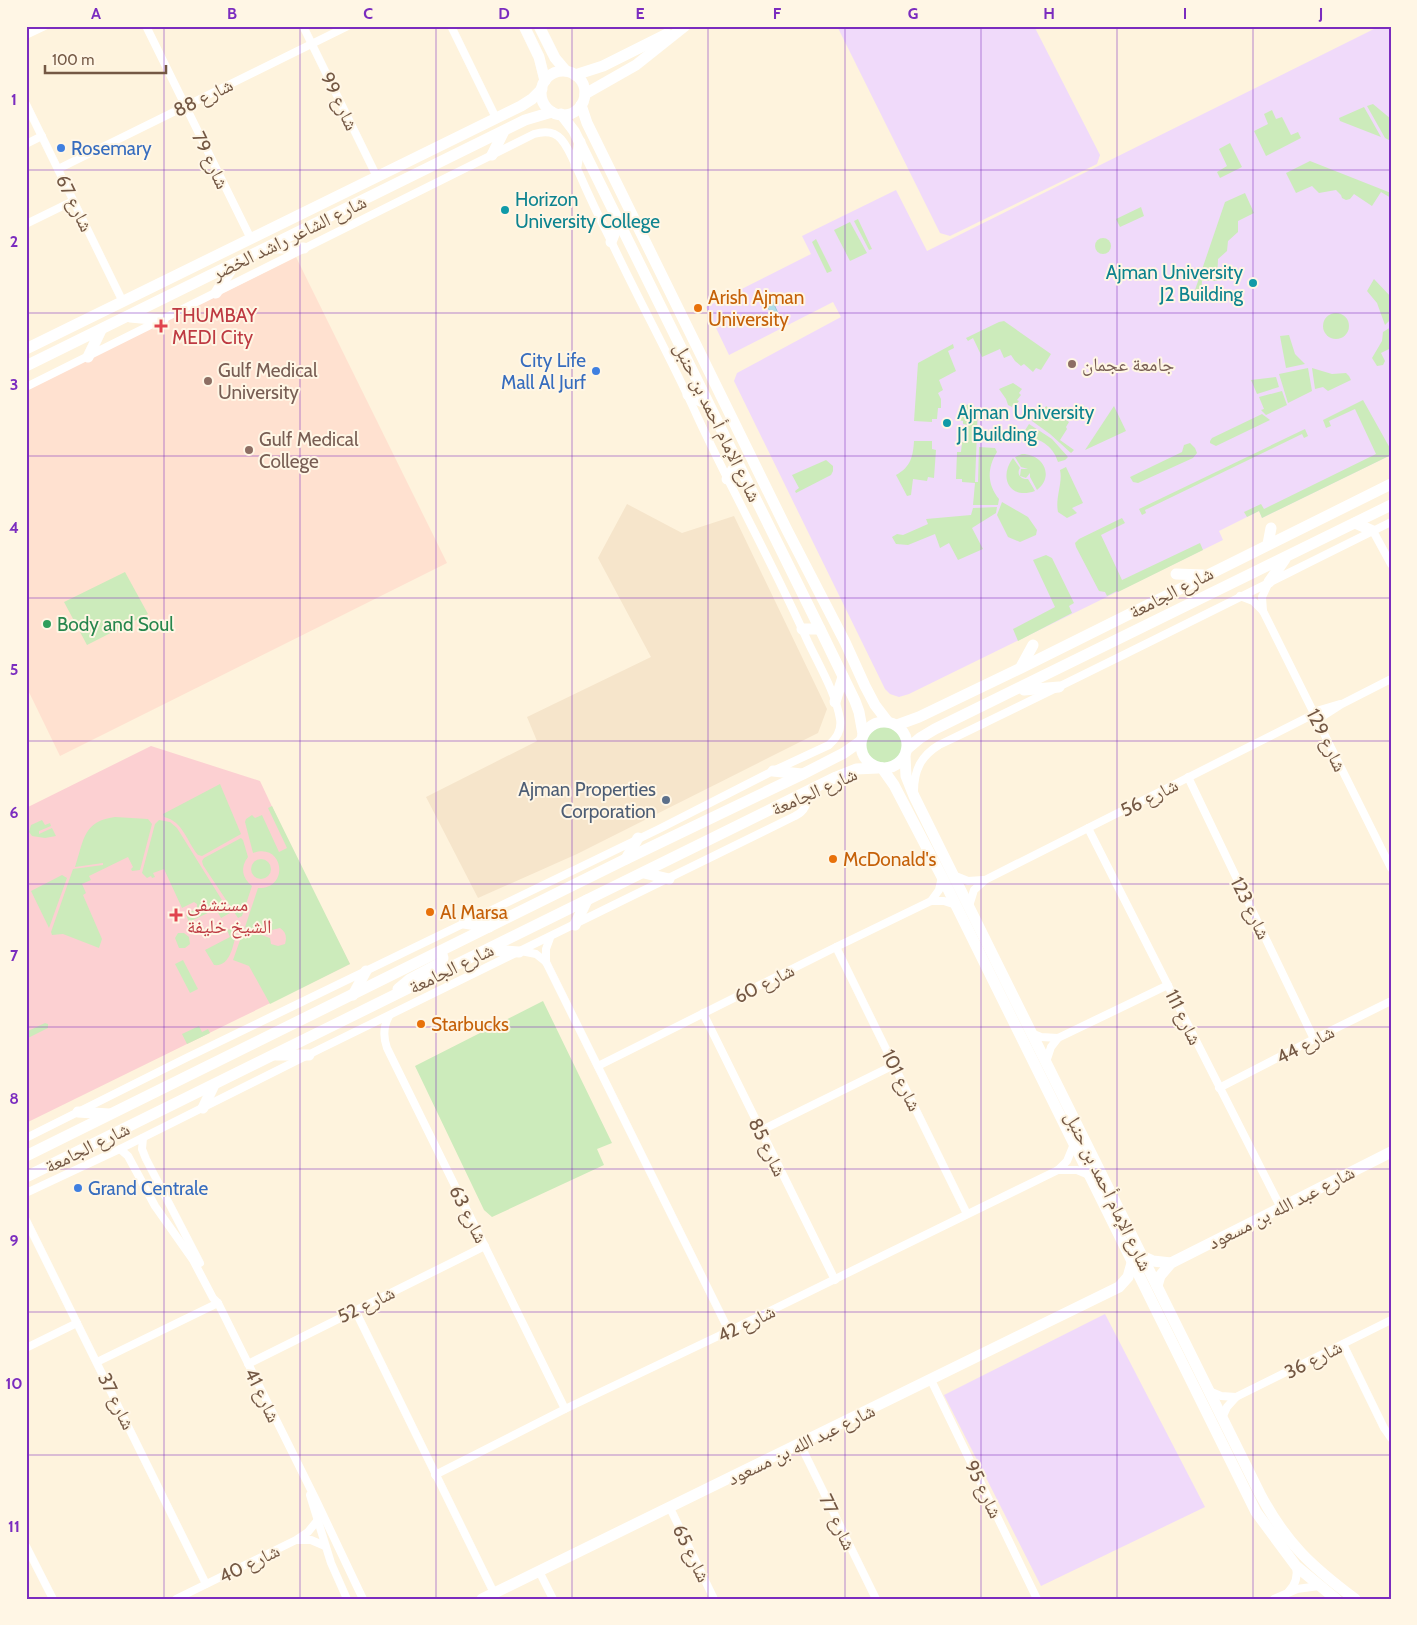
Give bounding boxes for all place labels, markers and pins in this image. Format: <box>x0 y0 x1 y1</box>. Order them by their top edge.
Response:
place label: Rosemary <box>71 137 152 160</box>
marker: Rosemary <box>55 142 67 154</box>
place label: Horizon University College <box>515 188 660 233</box>
marker: Horizon University College <box>499 204 511 216</box>
place label: Ajman University J2 Building <box>1106 261 1244 306</box>
marker: Ajman University J2 Building <box>1247 277 1259 289</box>
place label: Arish Ajman University <box>708 286 804 331</box>
marker: Arish Ajman University <box>692 302 704 314</box>
place label: THUMBAY MEDI City <box>172 304 257 349</box>
marker: THUMBAY MEDI City <box>154 319 168 333</box>
place label: City Life Mall Al Jurf <box>501 349 587 394</box>
place label: جامعة عجمان <box>1082 353 1174 376</box>
marker: جامعة عجمان <box>1066 358 1078 370</box>
place label: Gulf Medical University <box>218 359 318 404</box>
marker: City Life Mall Al Jurf <box>590 365 602 377</box>
marker: Gulf Medical University <box>202 375 214 387</box>
place label: Ajman University J1 Building <box>956 401 1095 446</box>
marker: Ajman University J1 Building <box>941 417 953 429</box>
place label: Gulf Medical College <box>259 428 359 473</box>
marker: Gulf Medical College <box>243 444 255 456</box>
place label: Body and Soul <box>57 613 174 636</box>
marker: Body and Soul <box>41 618 53 630</box>
place label: Ajman Properties Corporation <box>518 778 656 823</box>
marker: Ajman Properties Corporation <box>660 794 672 806</box>
place label: McDonald's <box>843 848 937 871</box>
marker: McDonald's <box>827 853 839 865</box>
place label: مستشفى الشيخ خليفة <box>187 893 271 939</box>
place label: Al Marsa <box>440 901 508 924</box>
marker: Al Marsa <box>424 906 436 918</box>
marker: مستشفى الشيخ خليفة <box>169 908 183 922</box>
place label: Starbucks <box>431 1013 509 1036</box>
marker: Starbucks <box>415 1018 427 1030</box>
place label: Grand Centrale <box>88 1177 209 1200</box>
marker: Grand Centrale <box>72 1182 84 1194</box>

